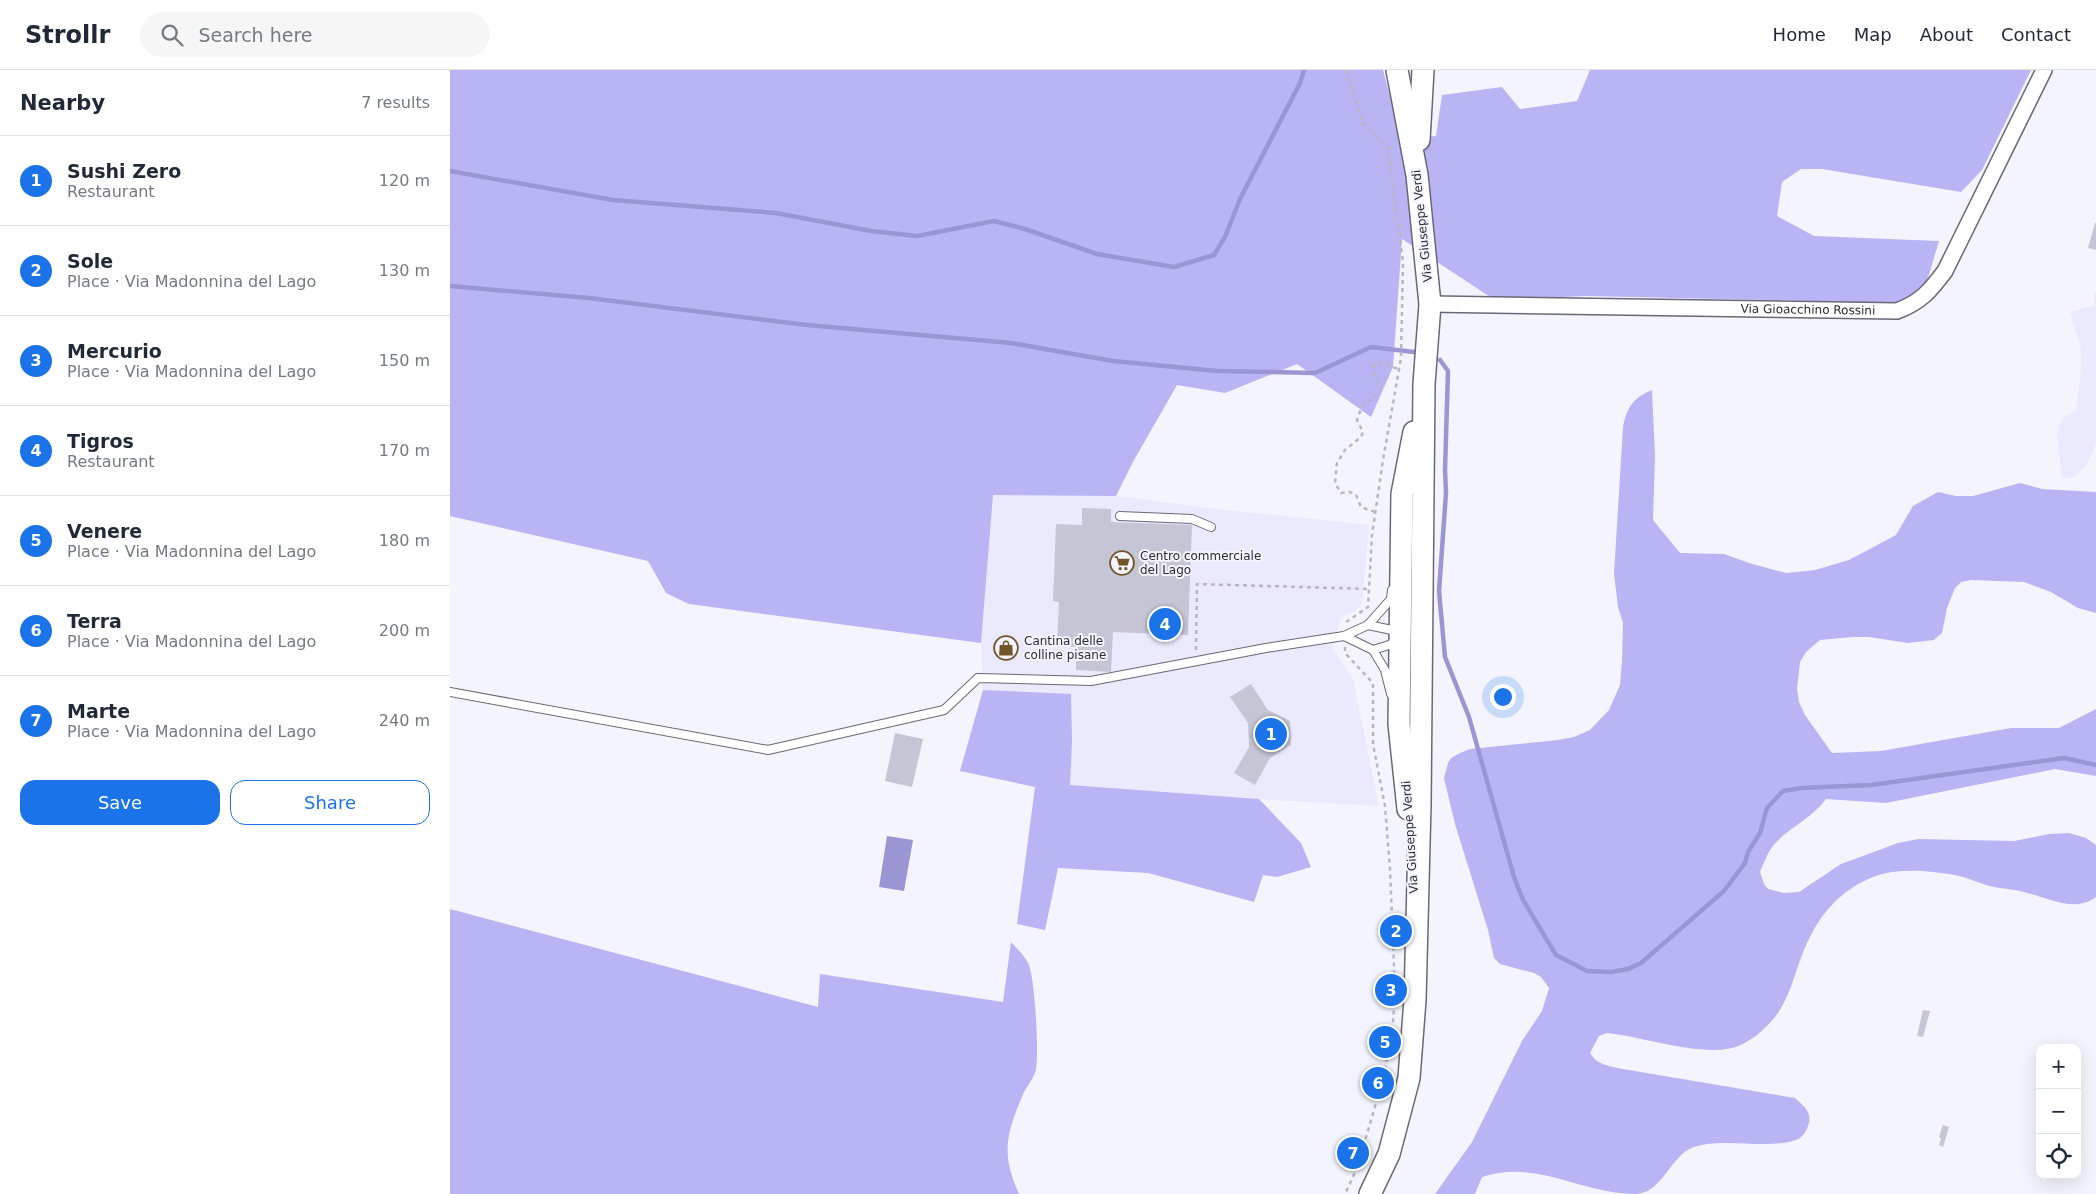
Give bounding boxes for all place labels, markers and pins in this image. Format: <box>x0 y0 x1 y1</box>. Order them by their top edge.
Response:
place label: Centro commerciale del Lago <box>1140 549 1261 577</box>
supermarket icon: Centro commerciale del Lago <box>1109 550 1135 576</box>
pin: 4 <box>1149 605 1181 643</box>
place label: Cantina delle colline pisane <box>1024 634 1106 662</box>
shop icon: Cantina delle colline pisane <box>993 635 1019 661</box>
pin: 1 <box>1255 715 1287 753</box>
pin: 2 <box>1380 912 1412 950</box>
pin: 3 <box>1375 971 1407 1009</box>
pin: 5 <box>1369 1023 1401 1061</box>
pin: 6 <box>1362 1064 1394 1102</box>
pin: 7 <box>1337 1134 1369 1172</box>

